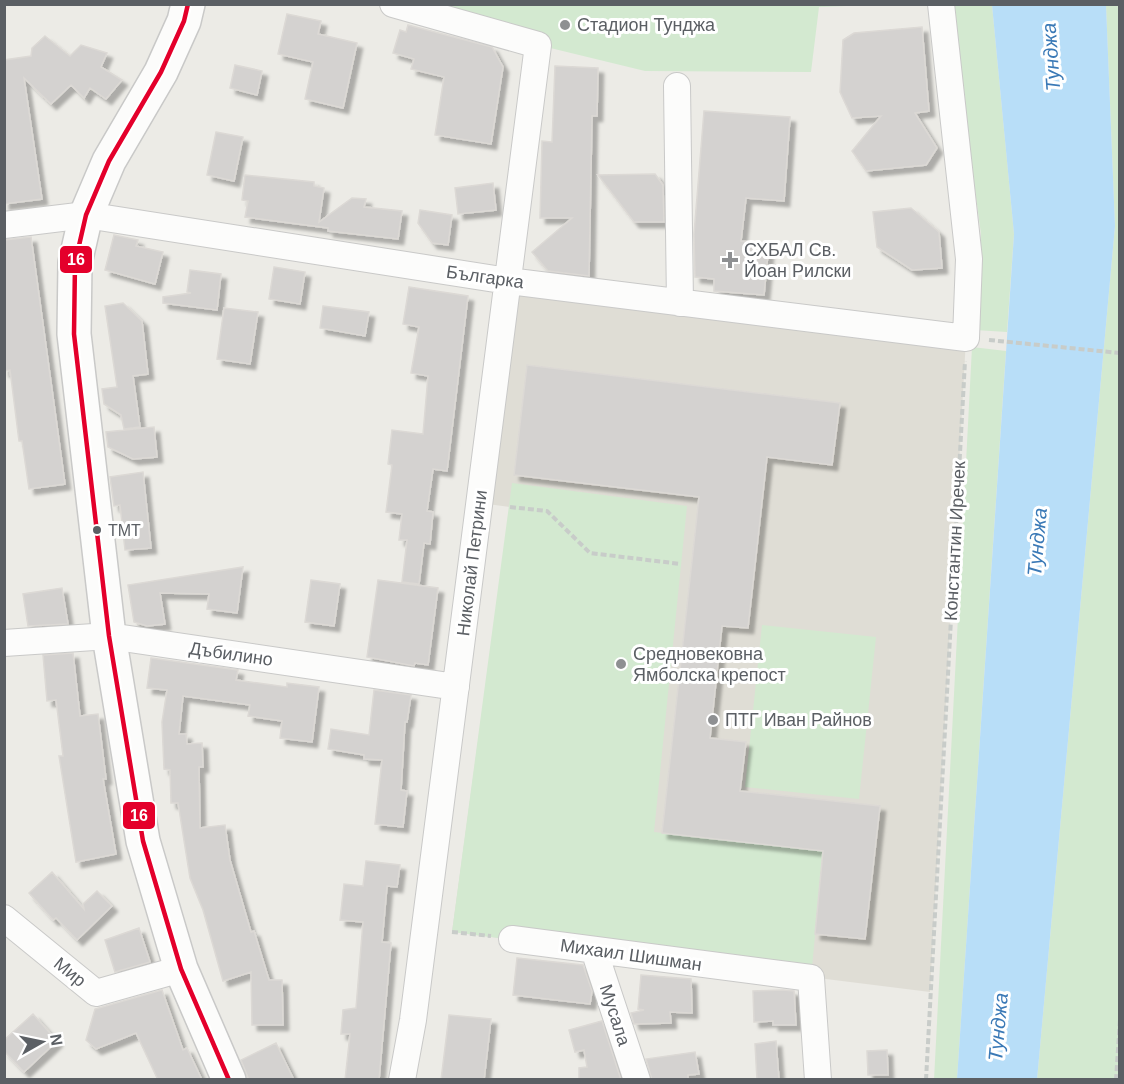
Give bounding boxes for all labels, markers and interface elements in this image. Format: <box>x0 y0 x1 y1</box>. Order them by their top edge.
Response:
place label: Стадион Тунджа <box>577 15 716 35</box>
marker: Стадион Тунджа <box>558 18 572 32</box>
water label: Тунджа <box>1038 22 1064 92</box>
place label: СХБАЛ Св. Йоан Рилски <box>744 240 851 281</box>
line badge: 16 <box>59 245 93 274</box>
text: 16 <box>67 251 85 268</box>
marker: СХБАЛ Св. Йоан Рилски <box>721 251 739 269</box>
street label: Българка <box>445 262 526 292</box>
street label: Константин Иречек <box>941 460 969 622</box>
street label: Николай Петрини <box>453 489 491 637</box>
water label: Тунджа <box>1023 507 1051 577</box>
place label: ТМТ <box>108 522 141 539</box>
marker: ТМТ <box>91 524 103 536</box>
street label: Дъбилино <box>188 638 274 670</box>
place label: Средновековна Ямболска крепост <box>633 644 786 685</box>
marker: Средновековна Ямболска крепост <box>614 657 628 671</box>
place label: ПТГ Иван Райнов <box>725 710 872 730</box>
marker: ПТГ Иван Райнов <box>706 713 720 727</box>
line badge: 16 <box>122 801 156 830</box>
text: 16 <box>130 807 148 824</box>
street label: Михаил Шишман <box>559 935 703 975</box>
street label: Мир <box>50 953 90 991</box>
street label: Мусала <box>596 982 635 1049</box>
water label: Тунджа <box>984 992 1012 1062</box>
north arrow <box>12 1012 72 1072</box>
text: N <box>47 1033 66 1047</box>

